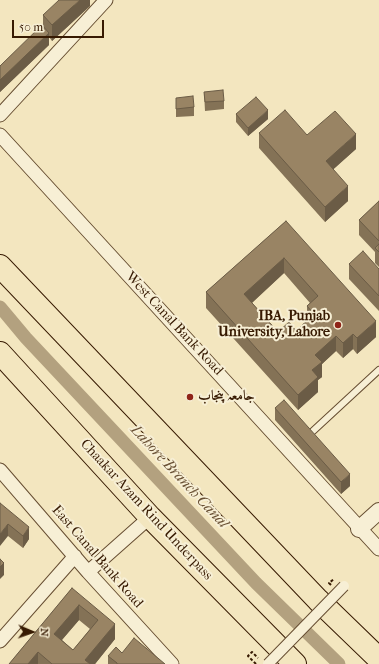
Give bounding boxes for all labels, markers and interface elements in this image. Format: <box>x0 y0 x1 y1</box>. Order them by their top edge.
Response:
scale bar <box>14 12 106 38</box>
text: 50 m <box>19 20 43 34</box>
street label: West Canal Bank Road <box>122 269 226 379</box>
place label: IBA, Punjab University, Lahore <box>218 309 330 342</box>
marker: IBA, Punjab University, Lahore <box>333 320 343 330</box>
place label: جامعہ پنجاب <box>198 389 255 405</box>
marker: جامعہ پنجاب <box>185 392 195 402</box>
water label: Lahore Branch Canal <box>126 422 232 532</box>
street label: Chaakar Azam Rind Underpass <box>76 436 216 584</box>
street label: East Canal Bank Road <box>48 502 146 612</box>
north arrow <box>12 612 52 652</box>
text: N <box>38 628 51 637</box>

